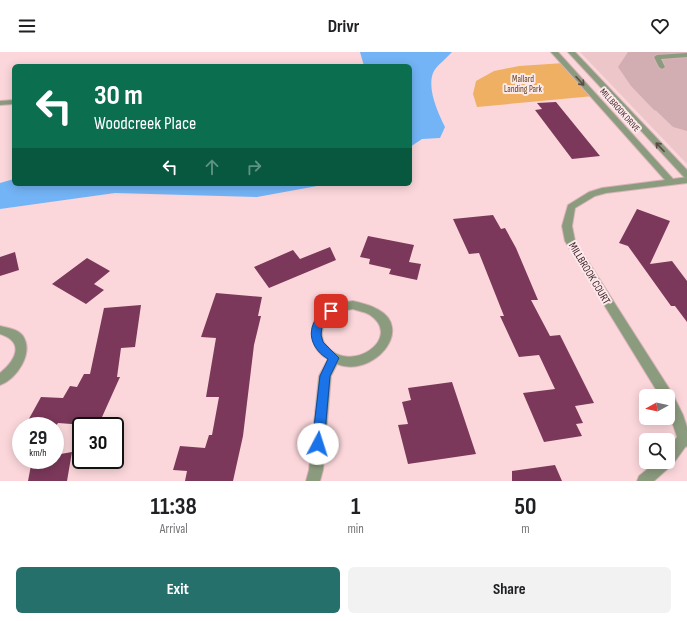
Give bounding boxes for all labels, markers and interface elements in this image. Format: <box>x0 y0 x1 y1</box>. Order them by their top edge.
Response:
icon: menu <box>16 15 38 37</box>
icon: heart <box>649 15 671 37</box>
text: Drivr <box>328 16 359 37</box>
park label: Mallard Landing Park <box>504 74 543 95</box>
one-way arrow <box>576 76 585 86</box>
text: 30 m <box>94 79 143 112</box>
icon: left <box>28 80 80 132</box>
street label: MILLBROOK DRIVE <box>597 86 642 134</box>
text: Woodcreek Place <box>94 113 196 134</box>
one-way arrow <box>655 142 665 152</box>
icon: left <box>159 156 181 178</box>
icon: ahead <box>201 156 223 178</box>
icon: right <box>243 156 265 178</box>
street label: MILLBROOK COURT <box>566 240 613 307</box>
pin <box>314 294 348 328</box>
icon: arrive <box>320 300 342 322</box>
north arrow <box>639 389 675 425</box>
map controls <box>639 389 675 469</box>
speed limit sign: 30 <box>72 417 124 469</box>
position arrow <box>297 423 339 465</box>
text: 29 <box>29 426 47 450</box>
button: search <box>639 433 675 469</box>
text: km/h <box>29 447 47 459</box>
text: 11:38 <box>151 492 197 521</box>
text: 1 <box>351 492 360 521</box>
text: 50 <box>514 492 536 521</box>
text: Arrival <box>160 521 188 537</box>
text: min <box>347 521 364 537</box>
text: m <box>521 521 530 537</box>
button: Exit <box>16 567 340 613</box>
button: Share <box>348 567 671 613</box>

